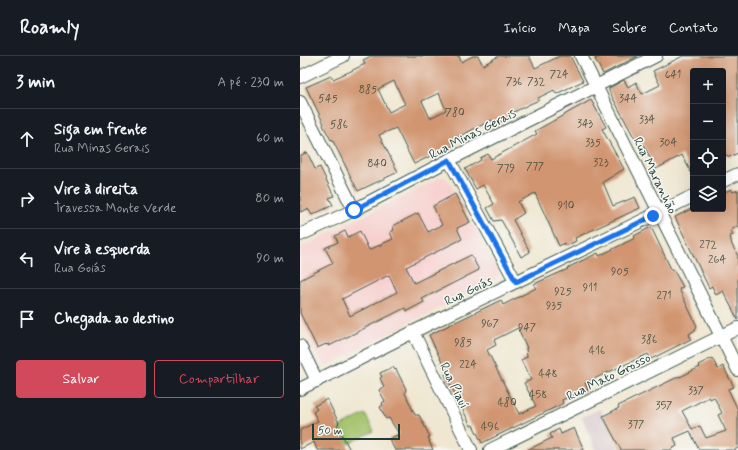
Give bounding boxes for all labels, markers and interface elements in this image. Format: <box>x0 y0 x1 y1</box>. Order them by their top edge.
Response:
text: Roamly <box>20 15 79 40</box>
text: Início <box>503 19 536 37</box>
text: Mapa <box>558 19 590 37</box>
text: Sobre <box>612 19 647 37</box>
text: Contato <box>669 19 718 37</box>
house number: 724 <box>550 68 569 82</box>
house number: 641 <box>665 68 681 82</box>
map controls <box>690 68 726 212</box>
button: + <box>690 68 726 104</box>
text: 3 min <box>16 71 55 93</box>
text: A pé · 230 m <box>217 74 284 91</box>
house number: 736 <box>506 75 522 89</box>
house number: 732 <box>527 75 545 89</box>
house number: 885 <box>359 83 377 97</box>
house number: 545 <box>318 92 338 106</box>
house number: 344 <box>619 92 638 106</box>
button: − <box>690 104 726 140</box>
street label: Rua Minas Gerais <box>426 105 519 164</box>
house number: 780 <box>445 106 465 120</box>
house number: 334 <box>639 113 656 127</box>
house number: 343 <box>577 117 594 131</box>
house number: 586 <box>330 118 348 132</box>
text: Siga em frente <box>54 120 147 140</box>
icon: ahead <box>16 128 38 150</box>
text: 60 m <box>256 130 284 147</box>
street label: Rua Maranhão <box>629 134 681 217</box>
house number: 335 <box>585 136 601 150</box>
house number: 304 <box>659 136 677 150</box>
text: Rua Minas Gerais <box>54 140 150 157</box>
button: locate <box>690 140 726 176</box>
house number: 323 <box>593 156 609 170</box>
house number: 840 <box>367 157 387 171</box>
house number: 777 <box>526 160 544 174</box>
house number: 779 <box>497 162 515 176</box>
button: layers <box>690 176 726 212</box>
text: Vire à direita <box>54 180 138 200</box>
icon: right <box>16 188 38 210</box>
text: 80 m <box>255 190 284 207</box>
house number: 910 <box>558 199 574 213</box>
text: Travessa Monte Verde <box>54 200 176 217</box>
route start <box>345 201 363 219</box>
route end <box>644 207 662 225</box>
house number: 272 <box>699 238 717 252</box>
text: Vire à esquerda <box>54 240 150 260</box>
icon: left <box>16 248 38 270</box>
text: 90 m <box>256 250 284 267</box>
house number: 264 <box>708 253 726 267</box>
text: Rua Goiás <box>54 260 106 277</box>
house number: 905 <box>611 265 629 279</box>
street label: Rua Goiás <box>442 272 496 310</box>
house number: 911 <box>583 281 597 295</box>
house number: 925 <box>554 285 572 299</box>
house number: 271 <box>656 289 672 303</box>
house number: 935 <box>546 299 562 313</box>
icon: arrive <box>16 308 38 330</box>
text: Chegada ao destino <box>54 309 174 329</box>
house number: 967 <box>481 317 499 331</box>
house number: 947 <box>518 321 536 335</box>
house number: 386 <box>641 333 657 347</box>
house number: 985 <box>454 336 472 350</box>
house number: 416 <box>589 344 605 358</box>
street label: Rua Mato Grosso <box>564 349 654 405</box>
house number: 224 <box>459 358 477 372</box>
button: Salvar <box>16 360 146 398</box>
button: Compartilhar <box>154 360 284 398</box>
street label: Rua Piauí <box>435 360 472 412</box>
house number: 448 <box>538 367 558 381</box>
house number: 337 <box>688 384 704 398</box>
house number: 458 <box>529 388 547 402</box>
house number: 480 <box>497 396 517 410</box>
house number: 357 <box>656 399 672 413</box>
house number: 377 <box>628 418 644 432</box>
house number: 496 <box>481 420 499 434</box>
scale bar <box>312 422 400 441</box>
text: 50 m <box>318 424 343 438</box>

